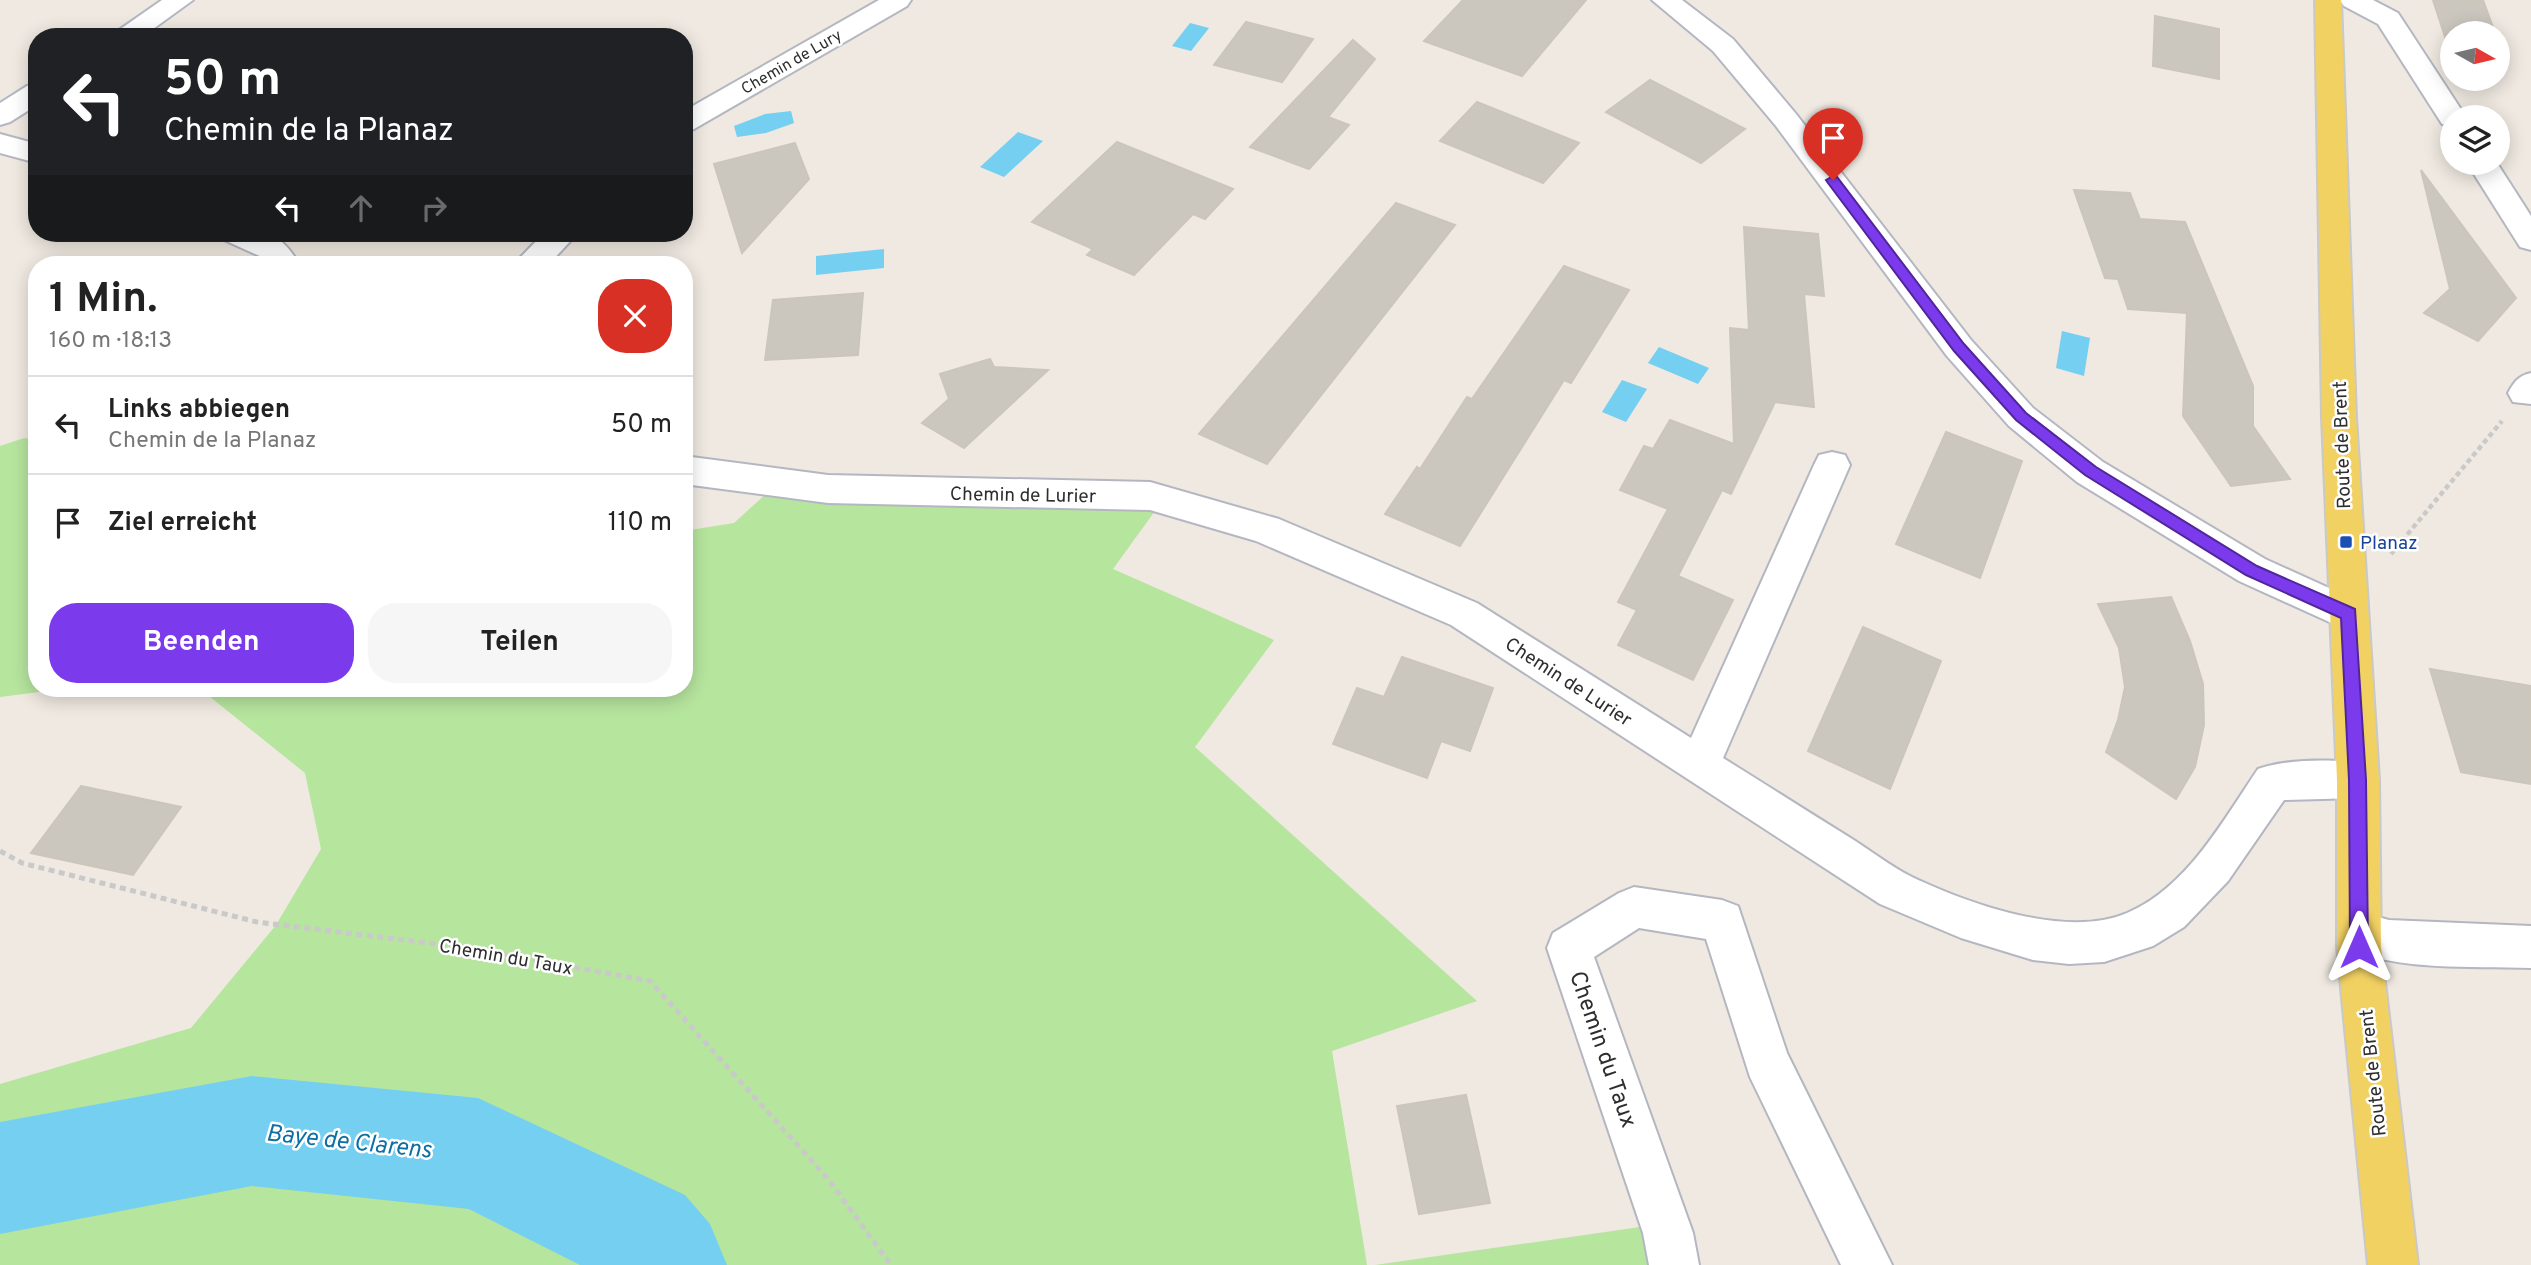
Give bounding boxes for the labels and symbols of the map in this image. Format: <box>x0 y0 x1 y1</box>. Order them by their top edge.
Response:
north arrow <box>2440 21 2510 91</box>
street label: Chemin de Lury <box>738 26 846 100</box>
pin <box>1803 108 1863 180</box>
street label: Route de Brent <box>2329 381 2357 509</box>
street label: Chemin de Lurier <box>950 483 1097 509</box>
place label: Planaz <box>2360 532 2418 556</box>
marker: Planaz <box>2338 534 2354 550</box>
street label: Chemin de Lurier <box>1500 633 1636 733</box>
position arrow <box>2322 910 2396 984</box>
street label: Chemin du Taux <box>437 934 575 982</box>
street label: Chemin du Taux <box>1561 968 1642 1132</box>
street label: Route de Brent <box>2355 1008 2393 1138</box>
water label: Baye de Clarens <box>265 1119 434 1167</box>

